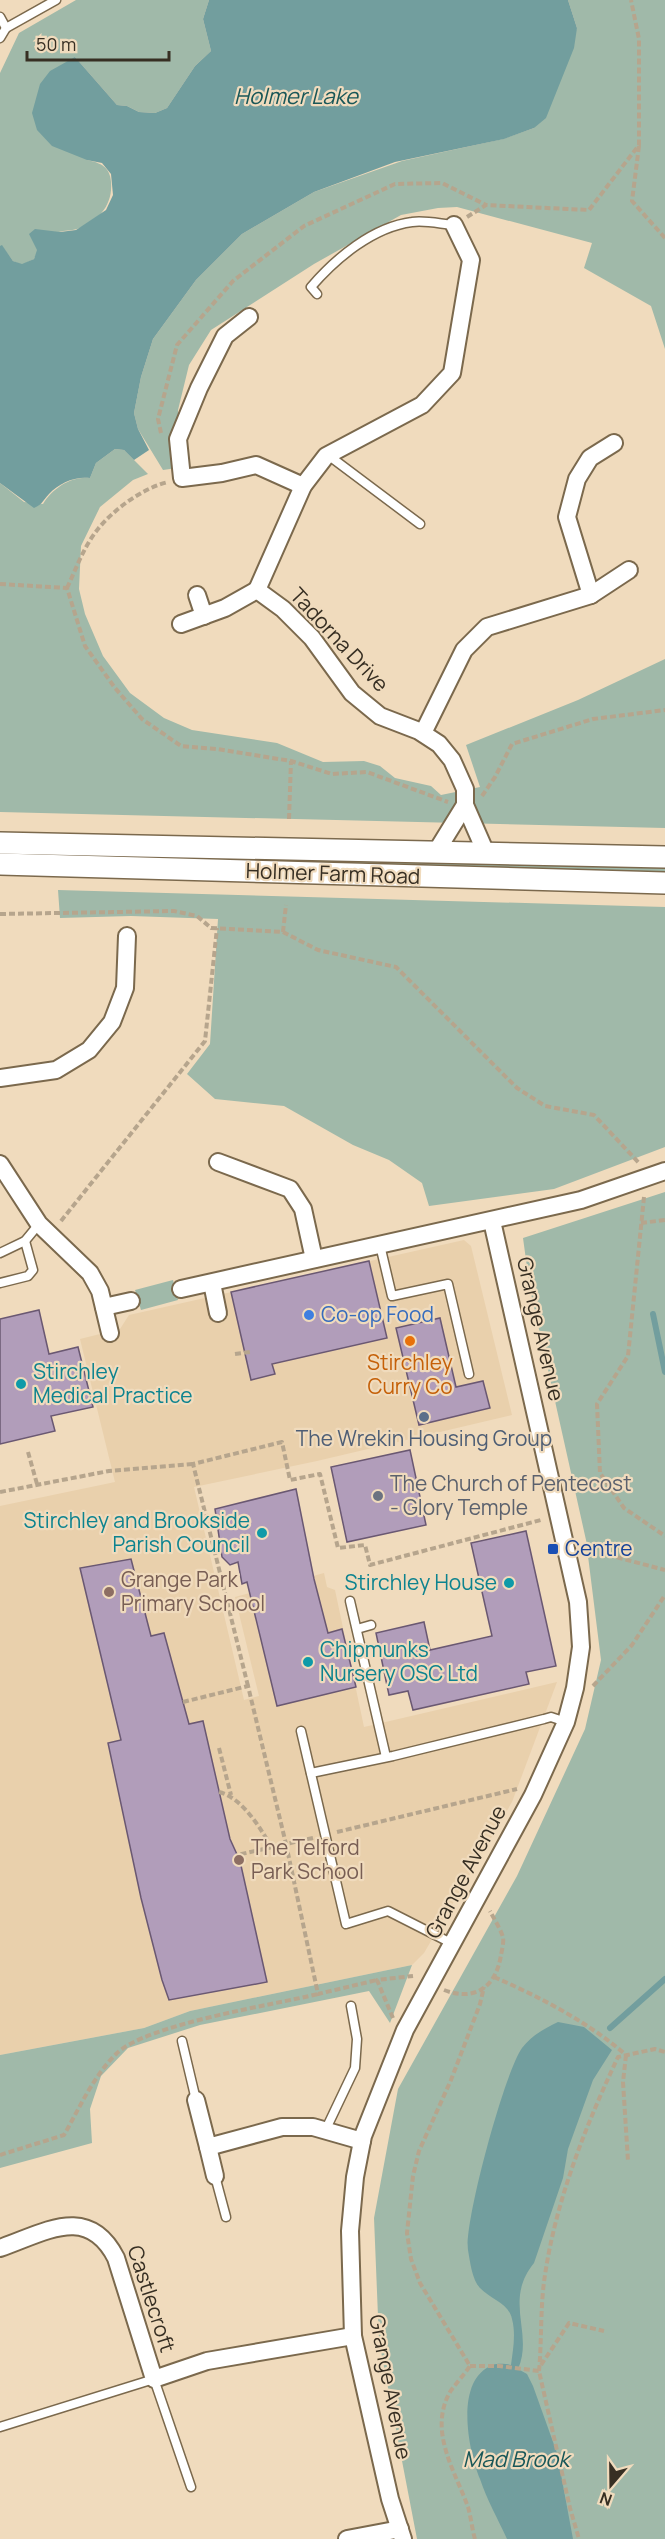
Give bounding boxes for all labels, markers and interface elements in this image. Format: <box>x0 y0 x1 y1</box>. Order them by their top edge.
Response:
scale bar <box>27 24 170 62</box>
text: 50 m <box>36 32 76 56</box>
water label: Holmer Lake <box>234 81 359 111</box>
street label: Tadorna Drive <box>284 581 395 697</box>
street label: Holmer Farm Road <box>245 856 421 890</box>
street label: Grange Avenue <box>511 1254 571 1403</box>
place label: Co-op Food <box>321 1300 434 1328</box>
marker: Co-op Food <box>302 1308 316 1322</box>
marker: Stirchley Curry Co <box>403 1334 417 1348</box>
place label: Stirchley Curry Co <box>367 1348 453 1400</box>
place label: Stirchley Medical Practice <box>33 1357 193 1409</box>
marker: Stirchley Medical Practice <box>14 1377 28 1391</box>
marker: The Wrekin Housing Group <box>417 1410 431 1424</box>
place label: The Wrekin Housing Group <box>296 1424 552 1452</box>
place label: The Church of Pentecost - Glory Temple <box>390 1469 632 1521</box>
marker: The Church of Pentecost - Glory Temple <box>371 1489 385 1503</box>
place label: Stirchley and Brookside Parish Council <box>23 1506 250 1558</box>
marker: Stirchley and Brookside Parish Council <box>255 1526 269 1540</box>
place label: Centre <box>565 1534 633 1562</box>
marker: Centre <box>546 1542 560 1556</box>
place label: Grange Park Primary School <box>121 1565 265 1617</box>
place label: Stirchley House <box>344 1568 497 1596</box>
marker: Stirchley House <box>502 1576 516 1590</box>
marker: Grange Park Primary School <box>102 1585 116 1599</box>
place label: Chipmunks Nursery OSC Ltd <box>320 1635 478 1687</box>
marker: Chipmunks Nursery OSC Ltd <box>301 1655 315 1669</box>
street label: Grange Avenue <box>418 1800 512 1943</box>
place label: The Telford Park School <box>251 1833 364 1885</box>
marker: The Telford Park School <box>232 1853 246 1867</box>
street label: Castlecroft <box>122 2242 182 2356</box>
street label: Grange Avenue <box>363 2312 419 2462</box>
water label: Mad Brook <box>463 2444 572 2474</box>
north arrow <box>581 2455 641 2515</box>
text: N <box>597 2487 615 2511</box>

